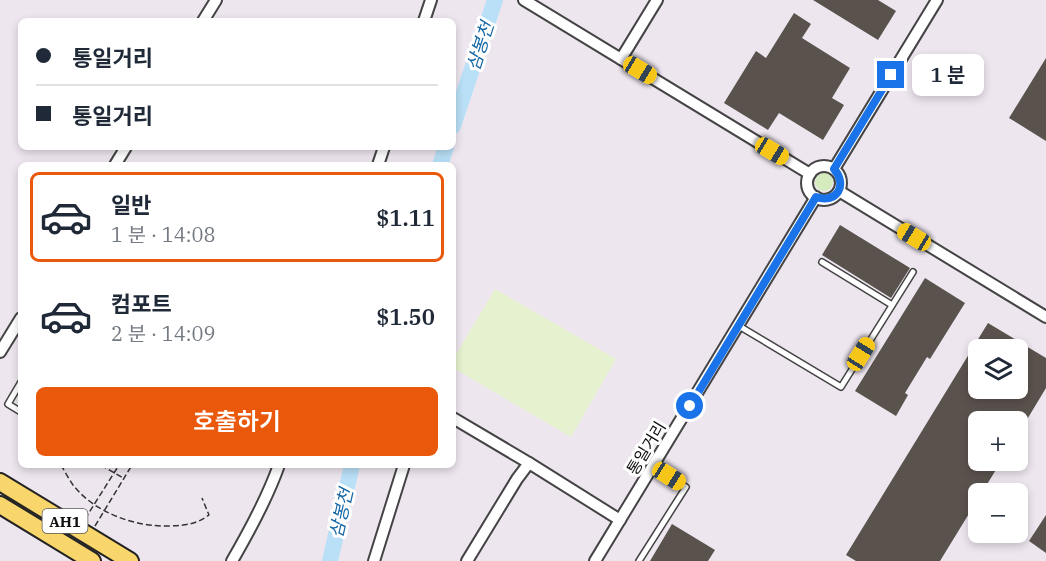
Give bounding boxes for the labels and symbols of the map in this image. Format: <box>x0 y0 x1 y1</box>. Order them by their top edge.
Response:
water label: 삼봉천 <box>461 17 499 73</box>
car <box>620 53 660 87</box>
callout: 1 분 <box>912 54 984 96</box>
route end <box>877 61 904 88</box>
car <box>752 134 792 168</box>
car <box>894 220 934 254</box>
car <box>844 334 878 374</box>
route start <box>676 392 703 419</box>
street label: 통일거리 <box>622 418 670 478</box>
car <box>649 459 689 493</box>
water label: 삼봉천 <box>324 484 358 540</box>
road number: AH1 <box>42 509 88 533</box>

